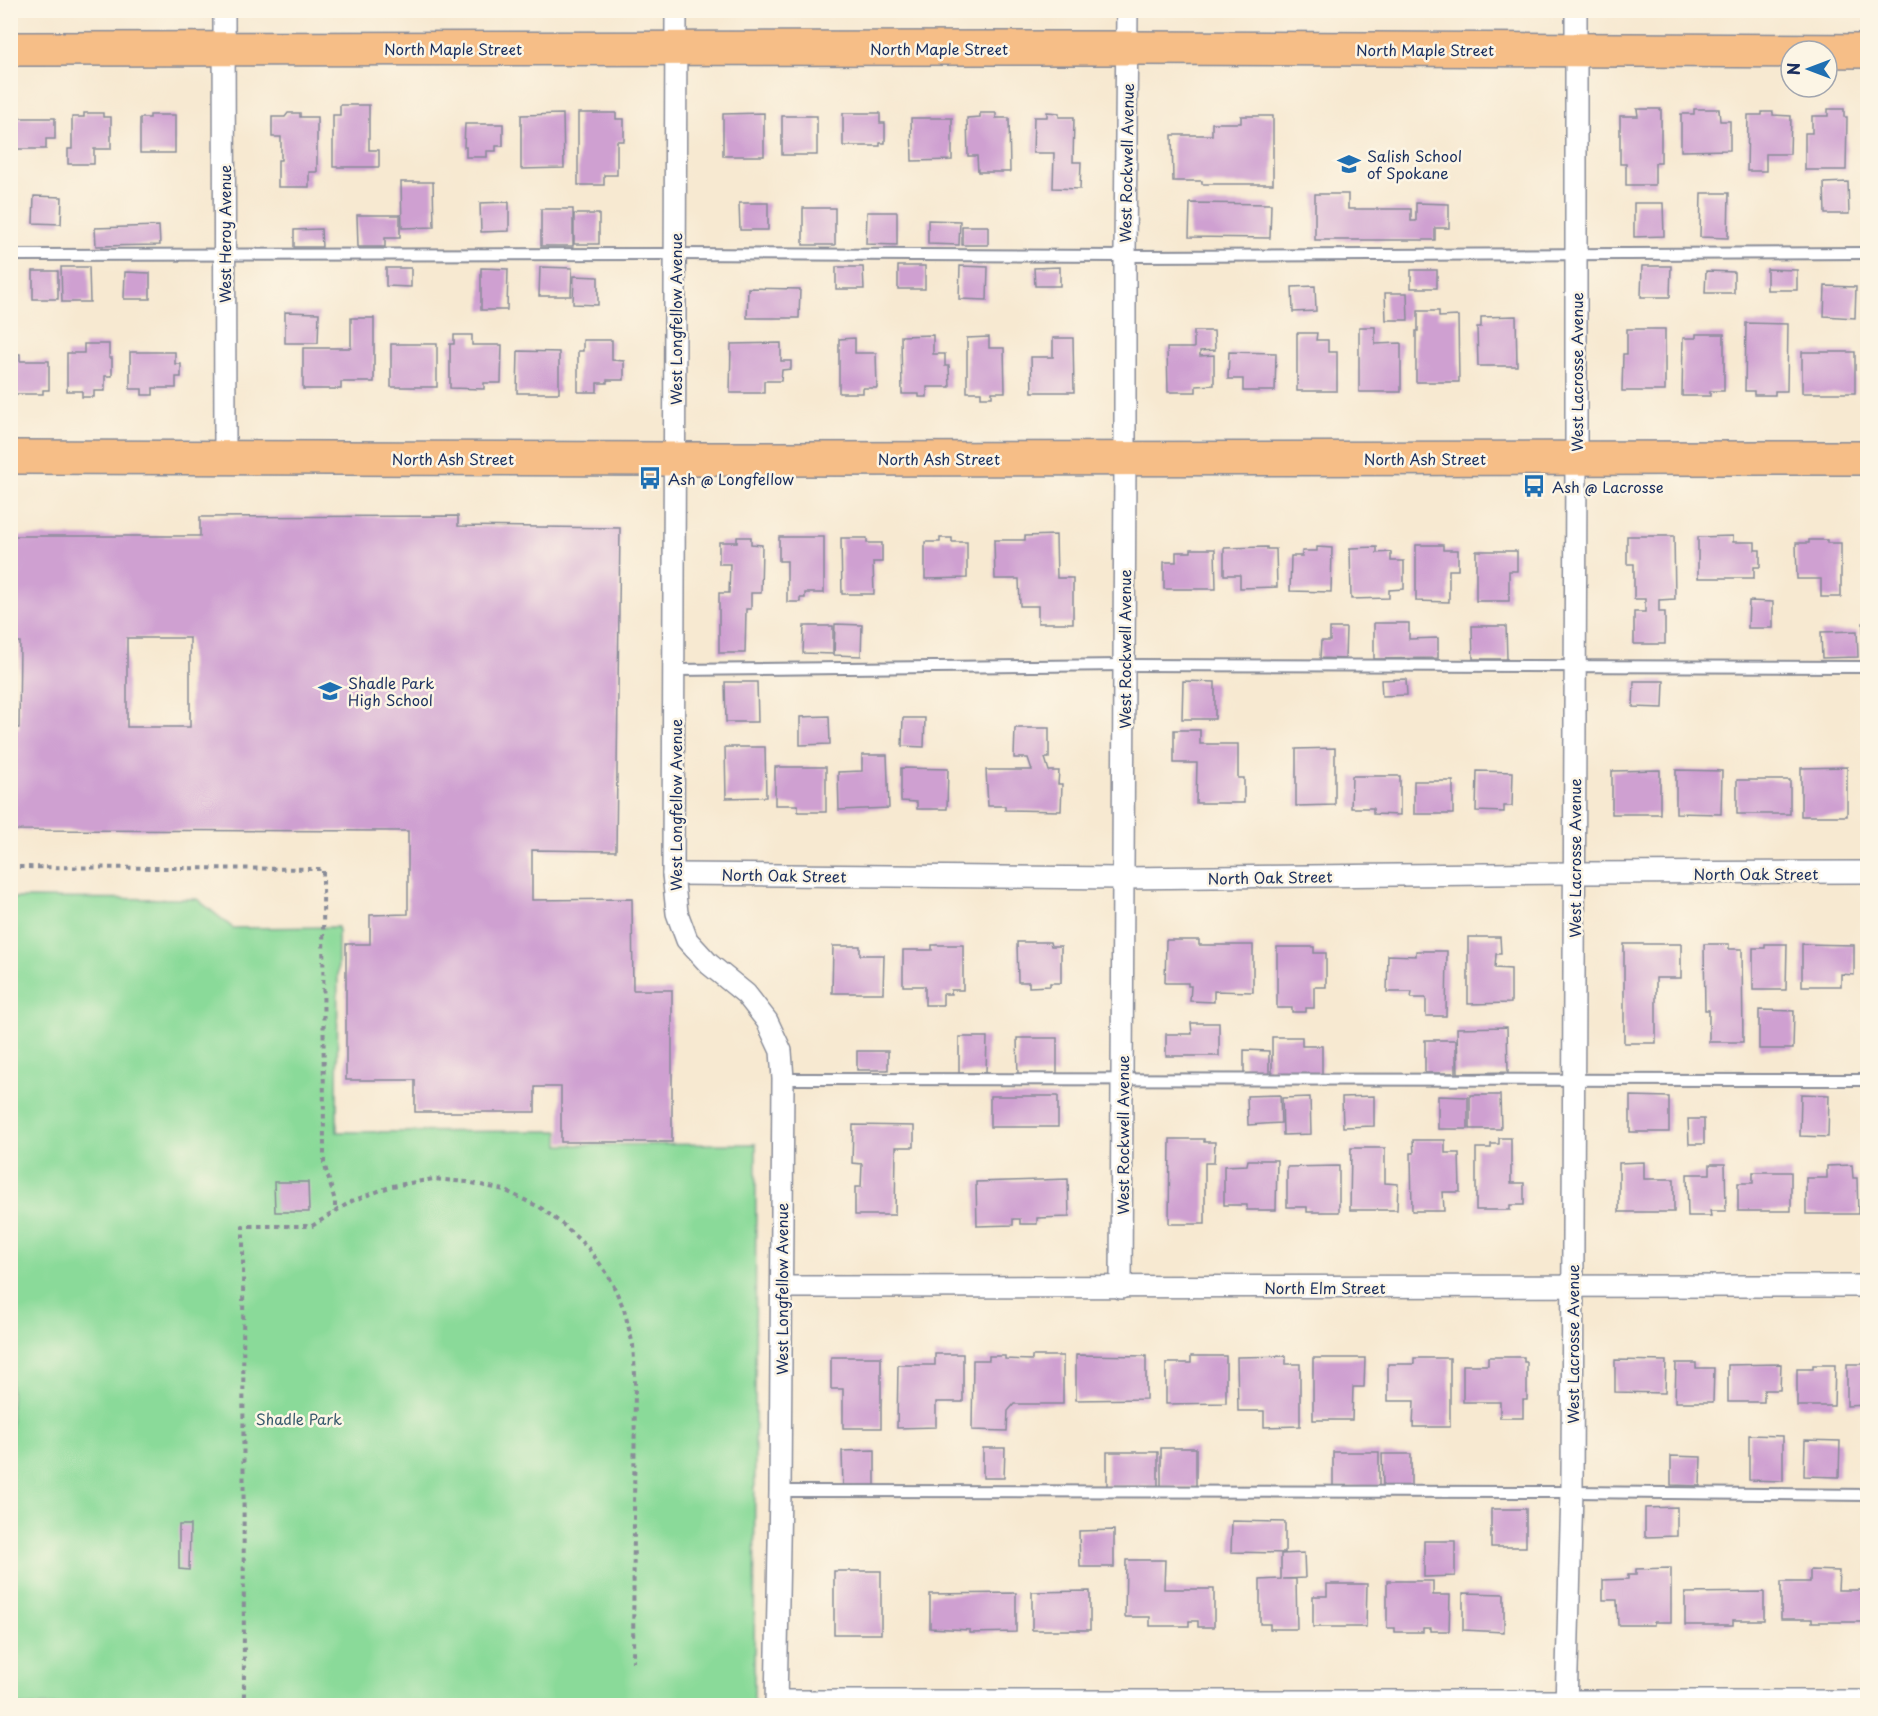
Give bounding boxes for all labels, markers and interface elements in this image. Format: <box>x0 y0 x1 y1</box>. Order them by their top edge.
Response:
street label: North Maple Street <box>384 37 522 60</box>
street label: North Maple Street <box>870 37 1008 60</box>
street label: North Maple Street <box>1356 38 1494 61</box>
north arrow <box>1779 39 1839 99</box>
text: N <box>1781 63 1805 75</box>
street label: West Rockwell Avenue <box>1113 83 1139 243</box>
place label: Salish School of Spokane <box>1367 144 1462 184</box>
school or university icon: Salish School of Spokane <box>1336 151 1362 177</box>
street label: West Heroy Avenue <box>213 165 236 303</box>
street label: West Longfellow Avenue <box>664 233 687 405</box>
street label: West Lacrosse Avenue <box>1565 292 1588 452</box>
street label: North Ash Street <box>392 447 514 470</box>
street label: North Ash Street <box>878 447 1000 470</box>
street label: North Ash Street <box>1364 447 1486 470</box>
bus stop icon: Ash @ Longfellow <box>637 465 663 491</box>
place label: Ash @ Longfellow <box>668 467 794 490</box>
bus stop icon: Ash @ Lacrosse <box>1521 473 1547 499</box>
place label: Ash @ Lacrosse <box>1552 475 1664 498</box>
street label: West Rockwell Avenue <box>1113 569 1136 729</box>
place label: Shadle Park High School <box>348 671 434 711</box>
school or university icon: Shadle Park High School <box>317 678 343 704</box>
street label: West Longfellow Avenue <box>664 719 687 891</box>
street label: West Lacrosse Avenue <box>1563 778 1586 938</box>
street label: North Oak Street <box>721 862 847 888</box>
street label: North Oak Street <box>1694 862 1818 885</box>
street label: North Oak Street <box>1207 864 1333 890</box>
street label: West Rockwell Avenue <box>1111 1055 1134 1215</box>
street label: West Longfellow Avenue <box>770 1203 793 1375</box>
street label: West Lacrosse Avenue <box>1561 1264 1584 1424</box>
street label: North Elm Street <box>1264 1276 1386 1299</box>
park label: Shadle Park <box>256 1407 342 1430</box>

